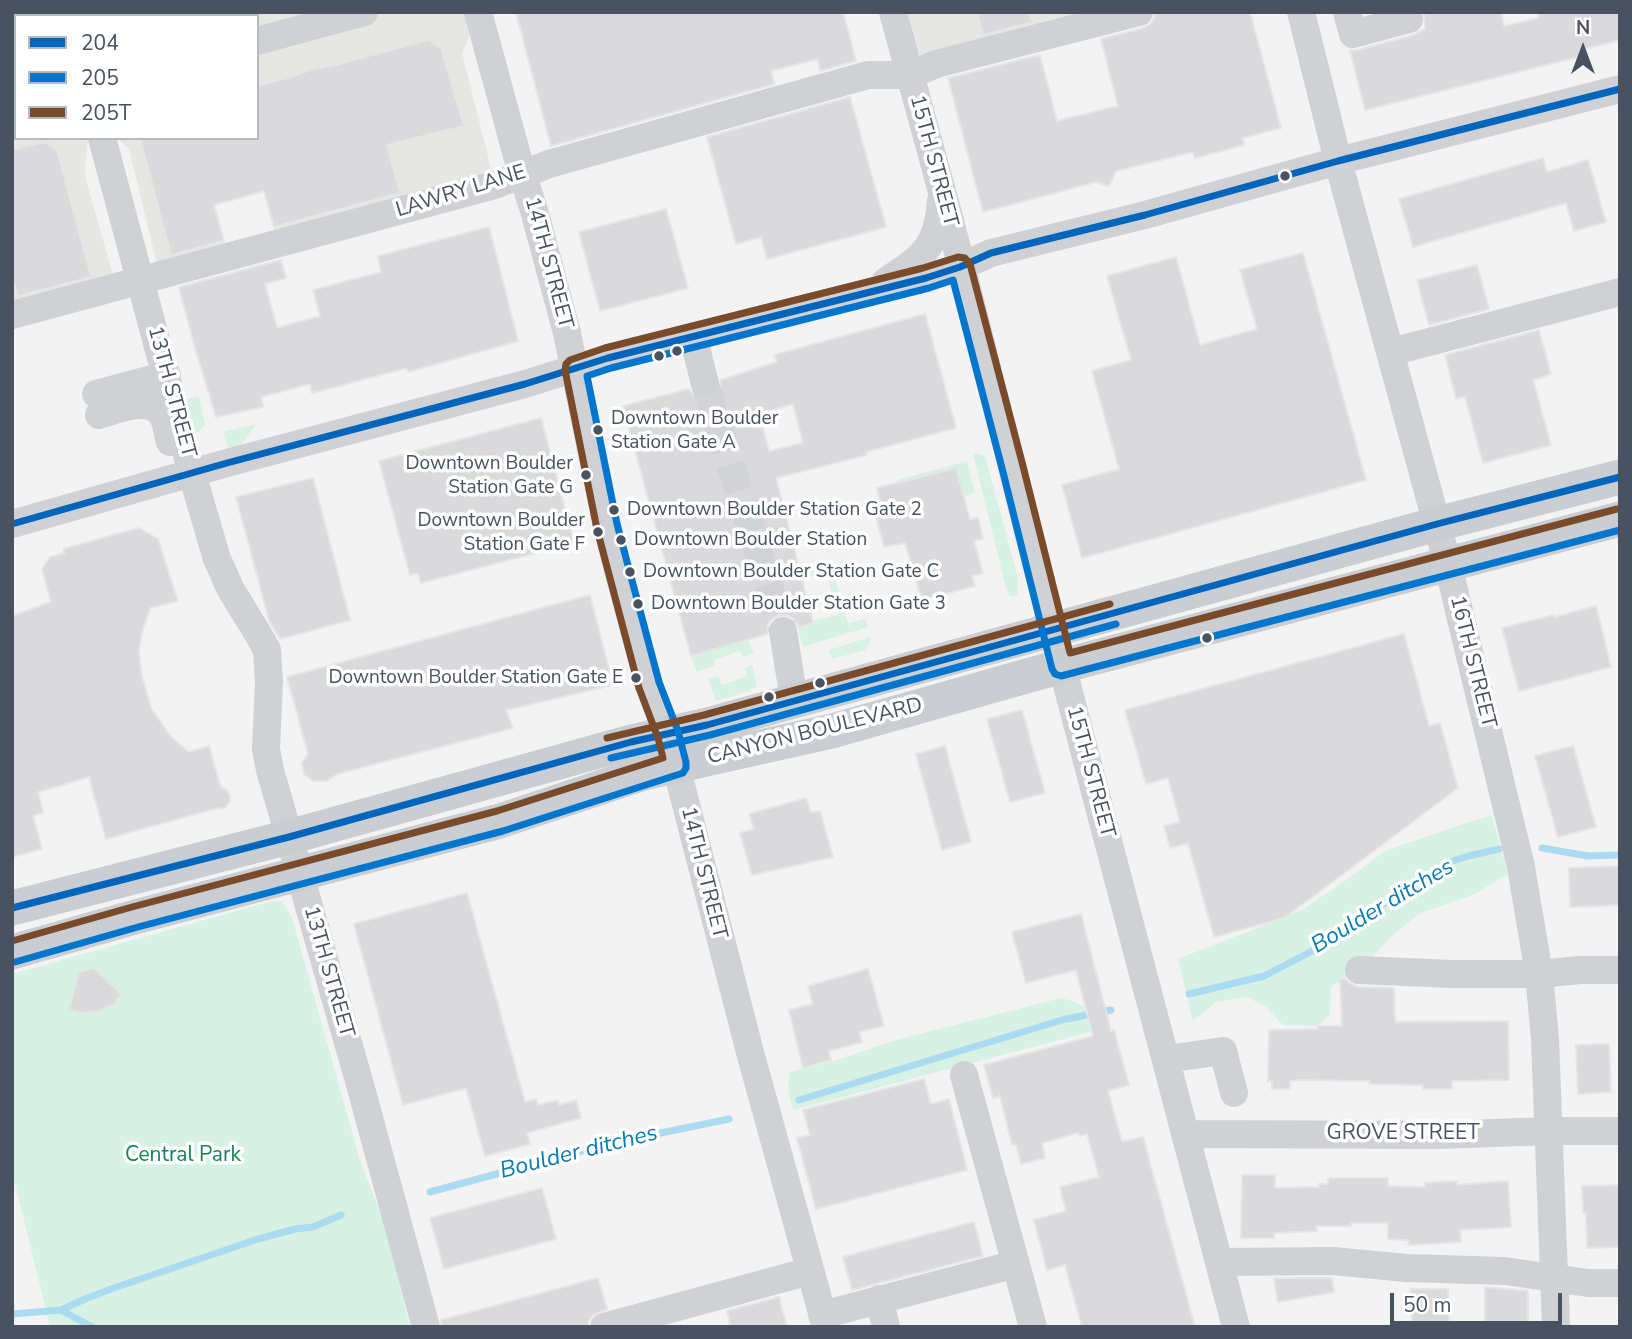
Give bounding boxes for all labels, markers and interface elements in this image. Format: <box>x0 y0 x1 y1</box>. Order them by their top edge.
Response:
legend <box>14 14 259 140</box>
north arrow <box>1548 14 1618 84</box>
text: N <box>1576 15 1590 41</box>
text: 204 <box>81 29 119 57</box>
text: 205 <box>81 64 119 92</box>
street label: 15TH STREET <box>903 92 963 230</box>
text: 205T <box>81 99 131 127</box>
street label: LAWRY LANE <box>393 160 529 224</box>
unlabelled marker <box>1278 169 1292 183</box>
street label: 14TH STREET <box>518 194 578 332</box>
street label: 13TH STREET <box>141 323 201 461</box>
unlabelled marker <box>670 344 684 358</box>
unlabelled marker <box>652 349 666 363</box>
place label: Downtown Boulder Station Gate A <box>611 408 779 452</box>
marker: Downtown Boulder Station Gate A <box>591 423 605 437</box>
place label: Downtown Boulder Station Gate G <box>405 453 573 497</box>
marker: Downtown Boulder Station Gate G <box>579 468 593 482</box>
place label: Downtown Boulder Station Gate 2 <box>627 499 922 521</box>
marker: Downtown Boulder Station Gate 2 <box>607 503 621 517</box>
place label: Downtown Boulder Station Gate F <box>417 510 585 554</box>
marker: Downtown Boulder Station Gate F <box>591 525 605 539</box>
place label: Downtown Boulder Station <box>634 529 867 551</box>
marker: Downtown Boulder Station <box>614 533 628 547</box>
place label: Downtown Boulder Station Gate C <box>643 561 939 583</box>
marker: Downtown Boulder Station Gate C <box>623 565 637 579</box>
place label: Downtown Boulder Station Gate 3 <box>651 593 946 615</box>
street label: 16TH STREET <box>1443 593 1501 731</box>
marker: Downtown Boulder Station Gate 3 <box>631 597 645 611</box>
unlabelled marker <box>1200 631 1214 645</box>
place label: Downtown Boulder Station Gate E <box>328 667 623 689</box>
marker: Downtown Boulder Station Gate E <box>629 671 643 685</box>
unlabelled marker <box>813 676 827 690</box>
unlabelled marker <box>762 690 776 704</box>
street label: CANYON BOULEVARD <box>705 693 925 771</box>
street label: 15TH STREET <box>1060 703 1120 841</box>
street label: 14TH STREET <box>674 804 732 942</box>
water label: Boulder ditches <box>1307 854 1459 960</box>
street label: 13TH STREET <box>297 903 359 1041</box>
water label: Boulder ditches <box>497 1120 661 1186</box>
street label: GROVE STREET <box>1326 1121 1480 1147</box>
park label: Central Park <box>125 1143 241 1169</box>
scale bar <box>1394 1280 1566 1324</box>
text: 50 m <box>1403 1291 1452 1319</box>

